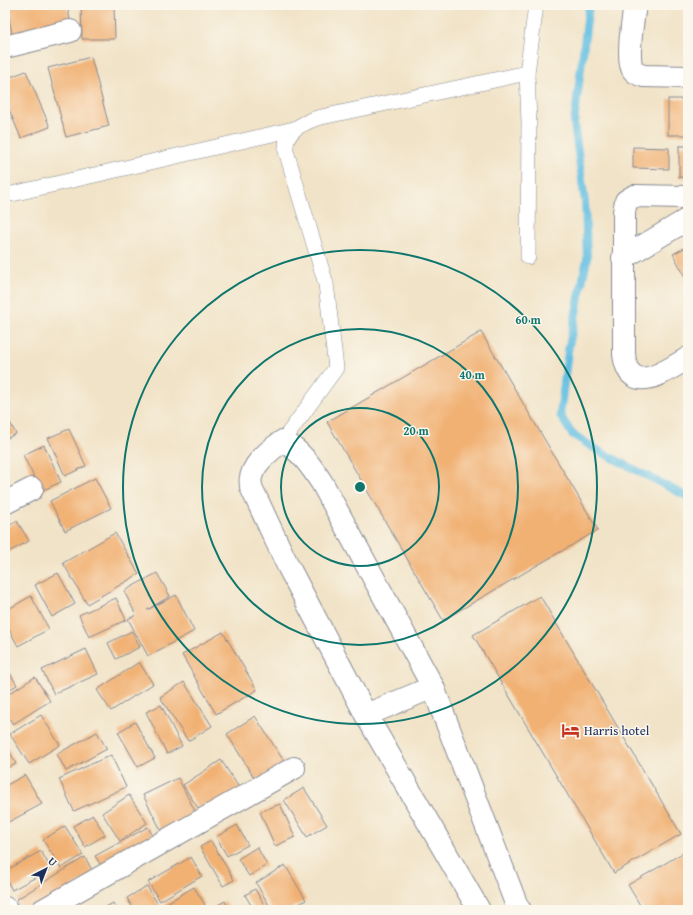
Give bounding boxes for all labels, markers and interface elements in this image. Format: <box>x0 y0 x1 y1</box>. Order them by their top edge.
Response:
text: 60 m <box>515 311 541 328</box>
text: 40 m <box>459 366 485 383</box>
text: 20 m <box>403 422 429 439</box>
centre of rings <box>353 480 367 494</box>
hotel icon: Harris hotel <box>561 720 581 740</box>
place label: Harris hotel <box>584 721 650 740</box>
north arrow <box>26 849 66 889</box>
text: U <box>45 853 61 870</box>

